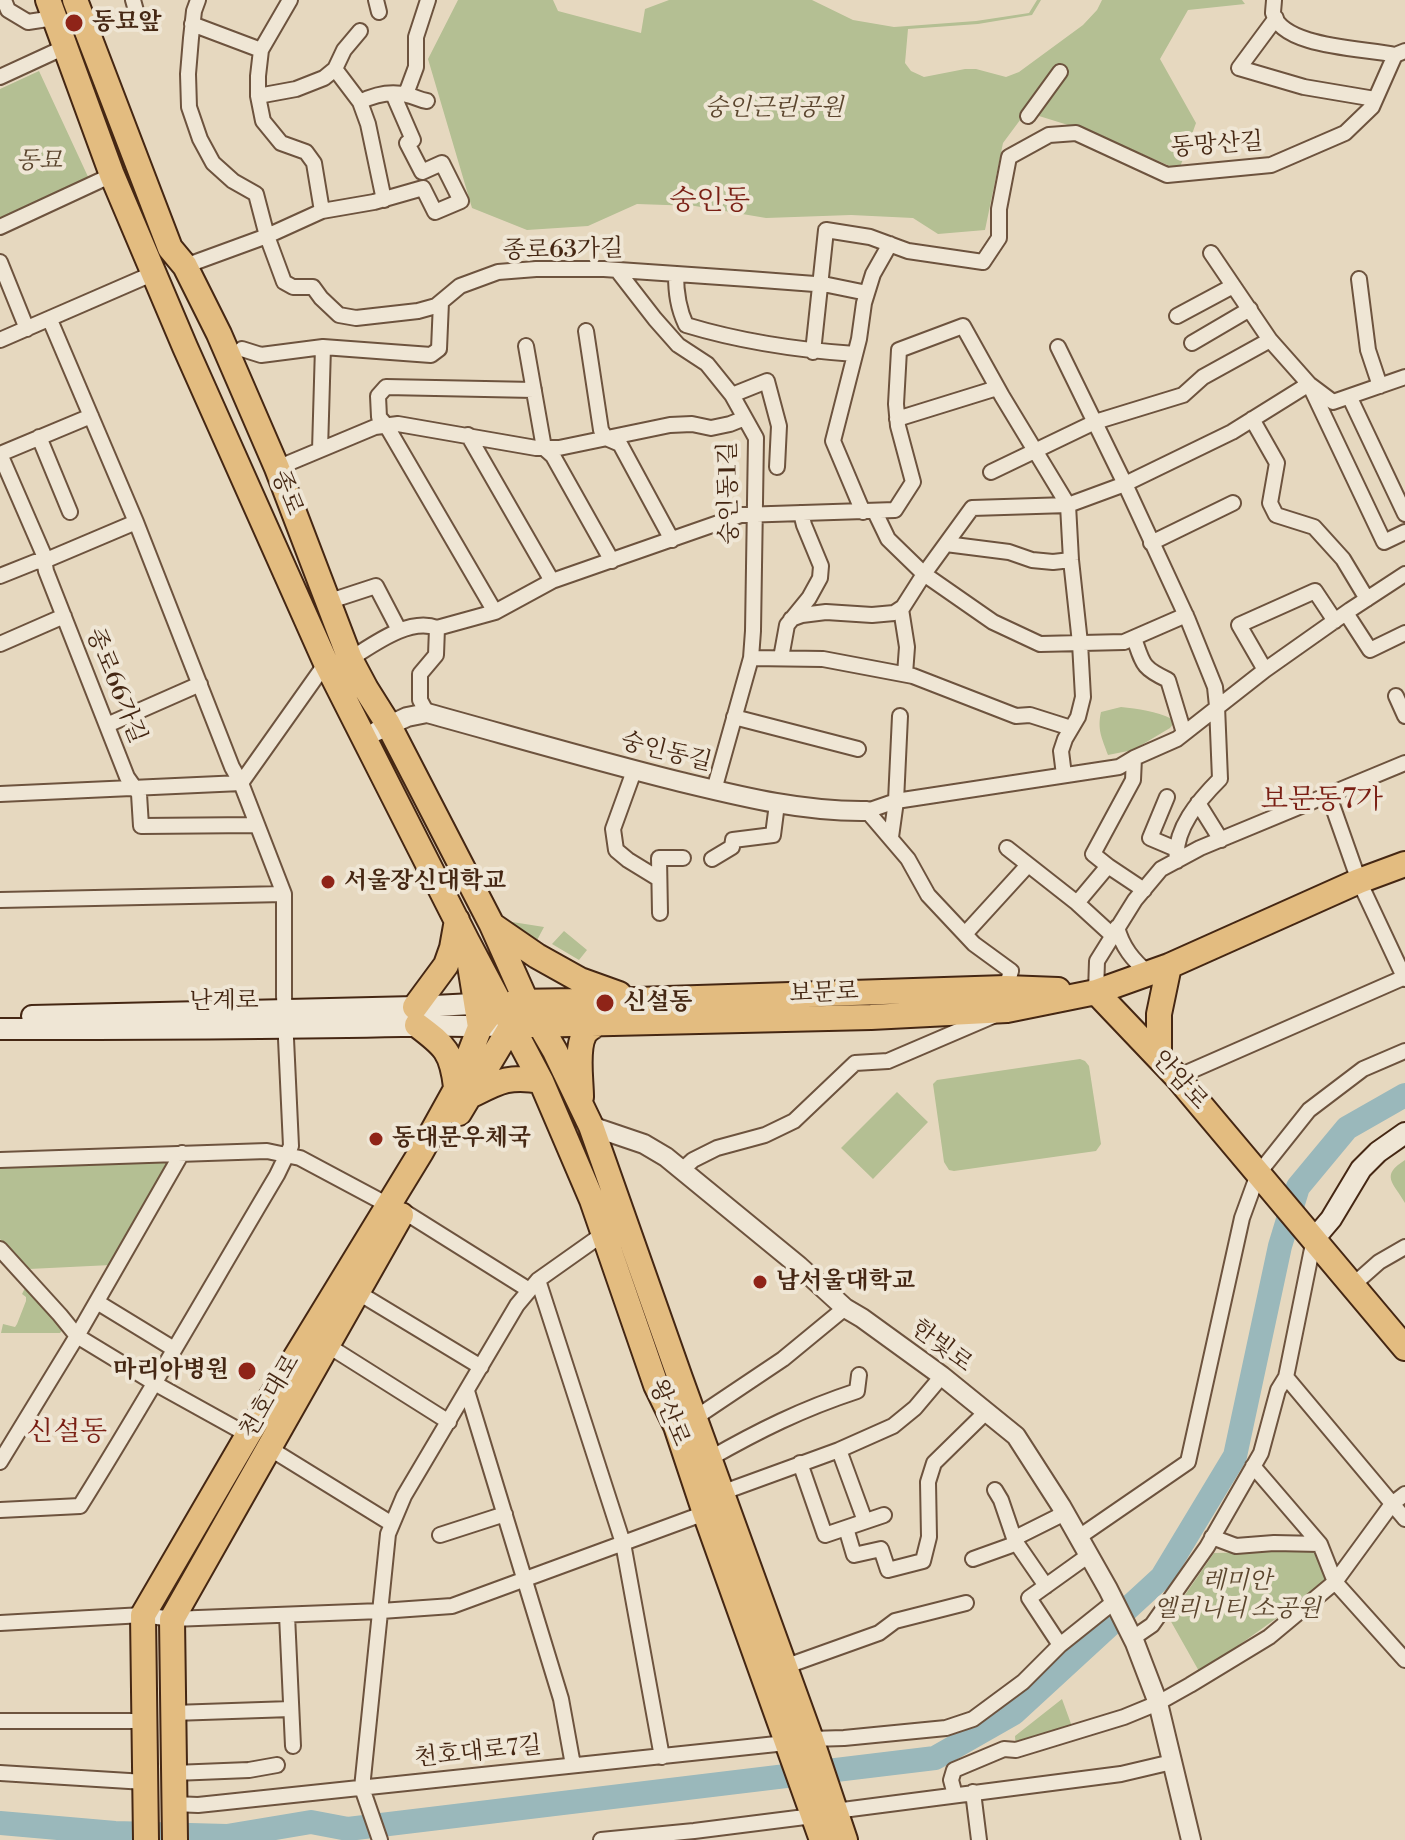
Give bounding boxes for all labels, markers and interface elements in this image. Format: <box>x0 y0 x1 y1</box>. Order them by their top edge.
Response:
place label: 동묘앞 <box>92 9 162 37</box>
marker: 동묘앞 <box>63 12 85 34</box>
park label: 숭인근린공원 <box>704 95 844 123</box>
street label: 동망산길 <box>1170 128 1264 164</box>
park label: 동묘 <box>16 148 62 176</box>
district label: 숭인동 <box>669 185 751 219</box>
street label: 종로63가길 <box>502 236 624 266</box>
street label: 숭인동1길 <box>715 441 745 545</box>
street label: 종로 <box>264 466 308 520</box>
street label: 종로66가길 <box>79 624 151 748</box>
street label: 숭인동길 <box>618 728 714 778</box>
district label: 보문동7가 <box>1261 784 1383 818</box>
place label: 서울장신대학교 <box>344 868 506 896</box>
marker: 서울장신대학교 <box>319 873 337 891</box>
street label: 보문로 <box>789 978 859 1010</box>
street label: 난계로 <box>189 988 259 1016</box>
place label: 신설동 <box>623 989 693 1017</box>
marker: 신설동 <box>594 992 616 1014</box>
street label: 안암로 <box>1145 1046 1213 1116</box>
place label: 동대문우체국 <box>392 1125 531 1153</box>
marker: 동대문우체국 <box>367 1130 385 1148</box>
place label: 남서울대학교 <box>776 1268 915 1296</box>
marker: 남서울대학교 <box>751 1273 769 1291</box>
street label: 한빛로 <box>905 1315 977 1379</box>
street label: 천호대로 <box>235 1350 307 1444</box>
place label: 마리아병원 <box>113 1357 229 1385</box>
marker: 마리아병원 <box>236 1360 258 1382</box>
street label: 왕산로 <box>642 1375 694 1451</box>
district label: 신설동 <box>26 1416 108 1450</box>
park label: 레미안 엘리니티 소공원 <box>1153 1568 1321 1624</box>
street label: 천호대로7길 <box>413 1732 543 1774</box>

